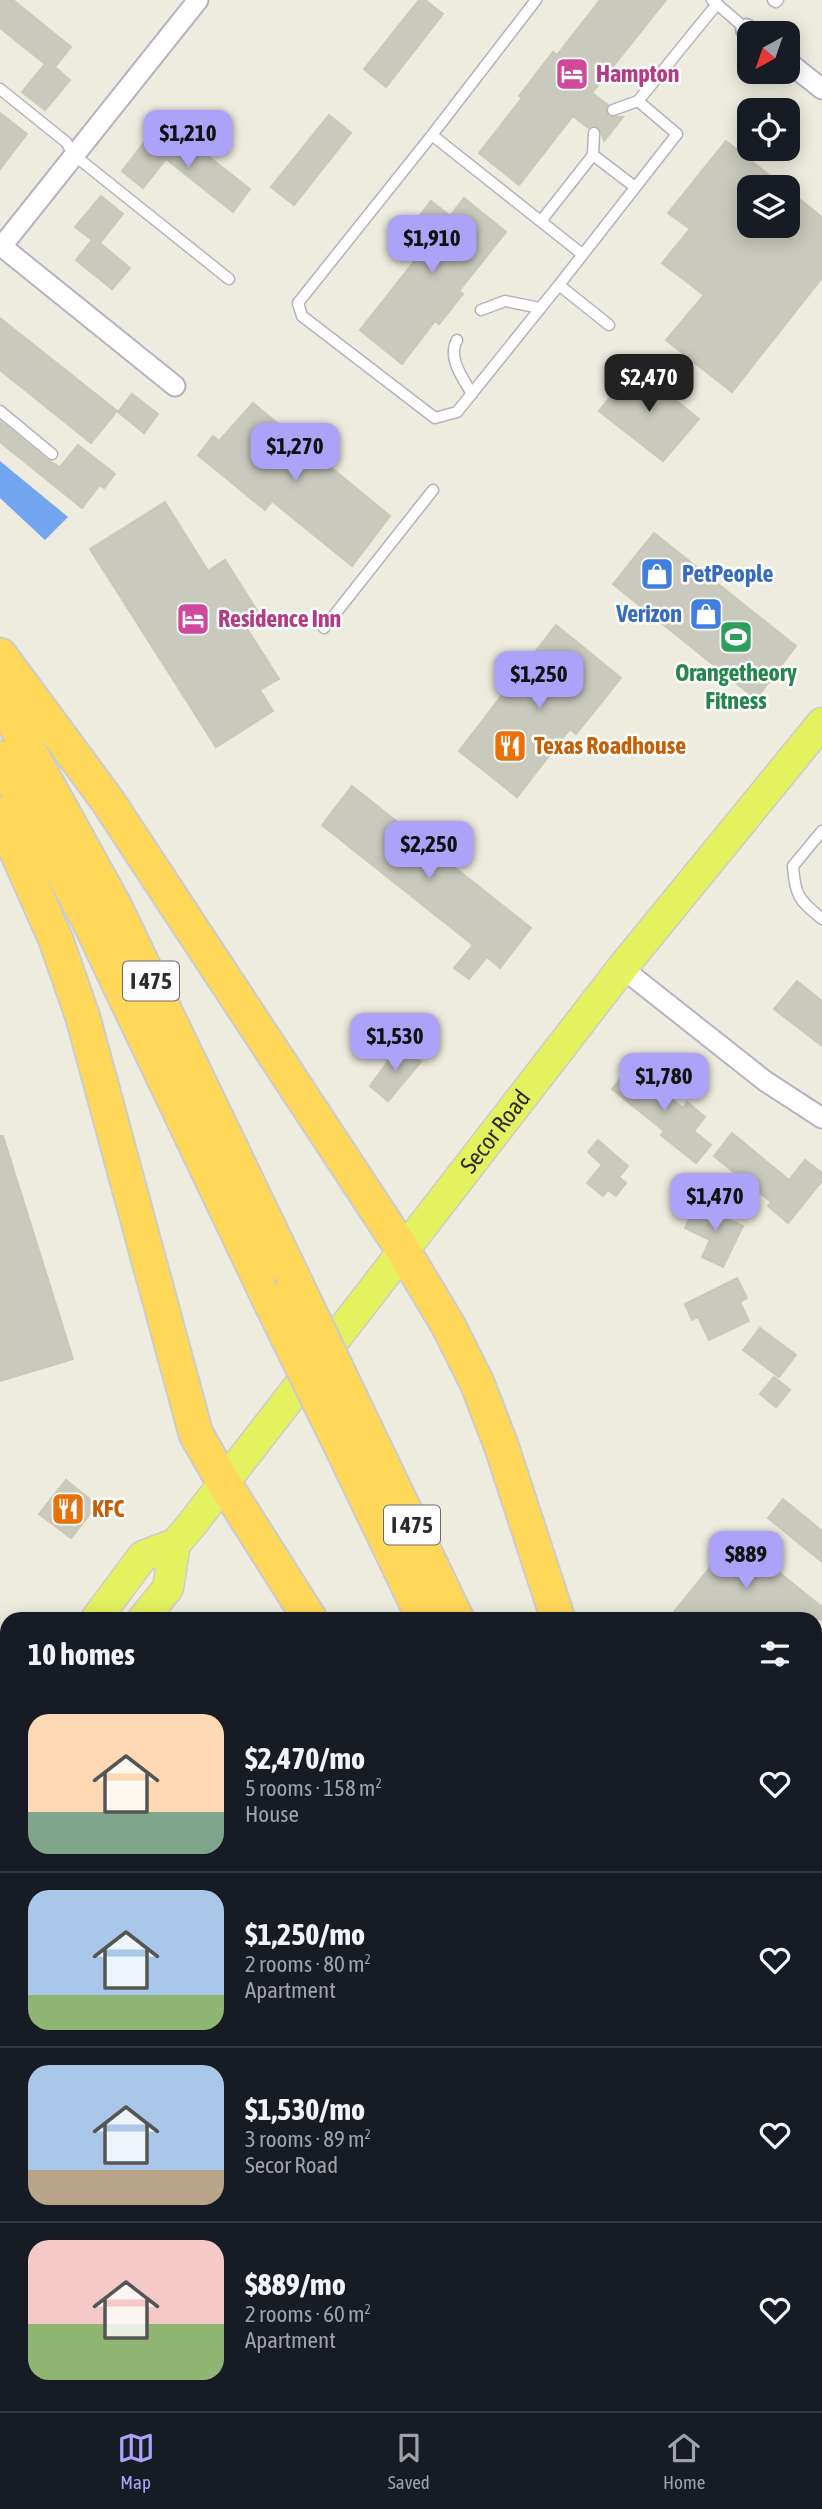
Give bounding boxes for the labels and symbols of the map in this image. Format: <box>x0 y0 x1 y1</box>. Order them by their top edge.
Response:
north arrow <box>737 21 800 84</box>
hotel icon: Hampton <box>553 55 591 93</box>
place label: Hampton <box>596 60 679 87</box>
pin: $1,210 <box>131 110 245 170</box>
pin: $1,910 <box>375 216 489 275</box>
pin: $2,470 <box>592 354 706 414</box>
pin: $1,270 <box>238 424 352 483</box>
shop icon: PetPeople <box>638 555 676 593</box>
place label: PetPeople <box>682 560 773 587</box>
shop icon: Verizon <box>687 595 725 633</box>
hotel icon: Residence Inn <box>174 600 212 638</box>
place label: Verizon <box>615 600 682 627</box>
place label: Residence Inn <box>218 605 341 632</box>
sports icon: Orangetheory Fitness <box>717 618 755 656</box>
pin: $1,250 <box>482 652 596 711</box>
place label: Orangetheory Fitness <box>675 659 797 714</box>
restaurant icon: Texas Roadhouse <box>491 727 529 765</box>
place label: Texas Roadhouse <box>534 732 686 759</box>
pin: $2,250 <box>372 822 486 881</box>
road number: I 475 <box>123 962 179 1000</box>
pin: $1,530 <box>338 1014 452 1073</box>
pin: $1,780 <box>607 1054 721 1113</box>
street label: Secor Road <box>455 1085 535 1178</box>
pin: $1,470 <box>658 1174 772 1233</box>
restaurant icon: KFC <box>49 1490 87 1528</box>
place label: KFC <box>92 1495 124 1522</box>
road number: I 475 <box>384 1506 440 1544</box>
pin: $889 <box>705 1532 787 1591</box>

